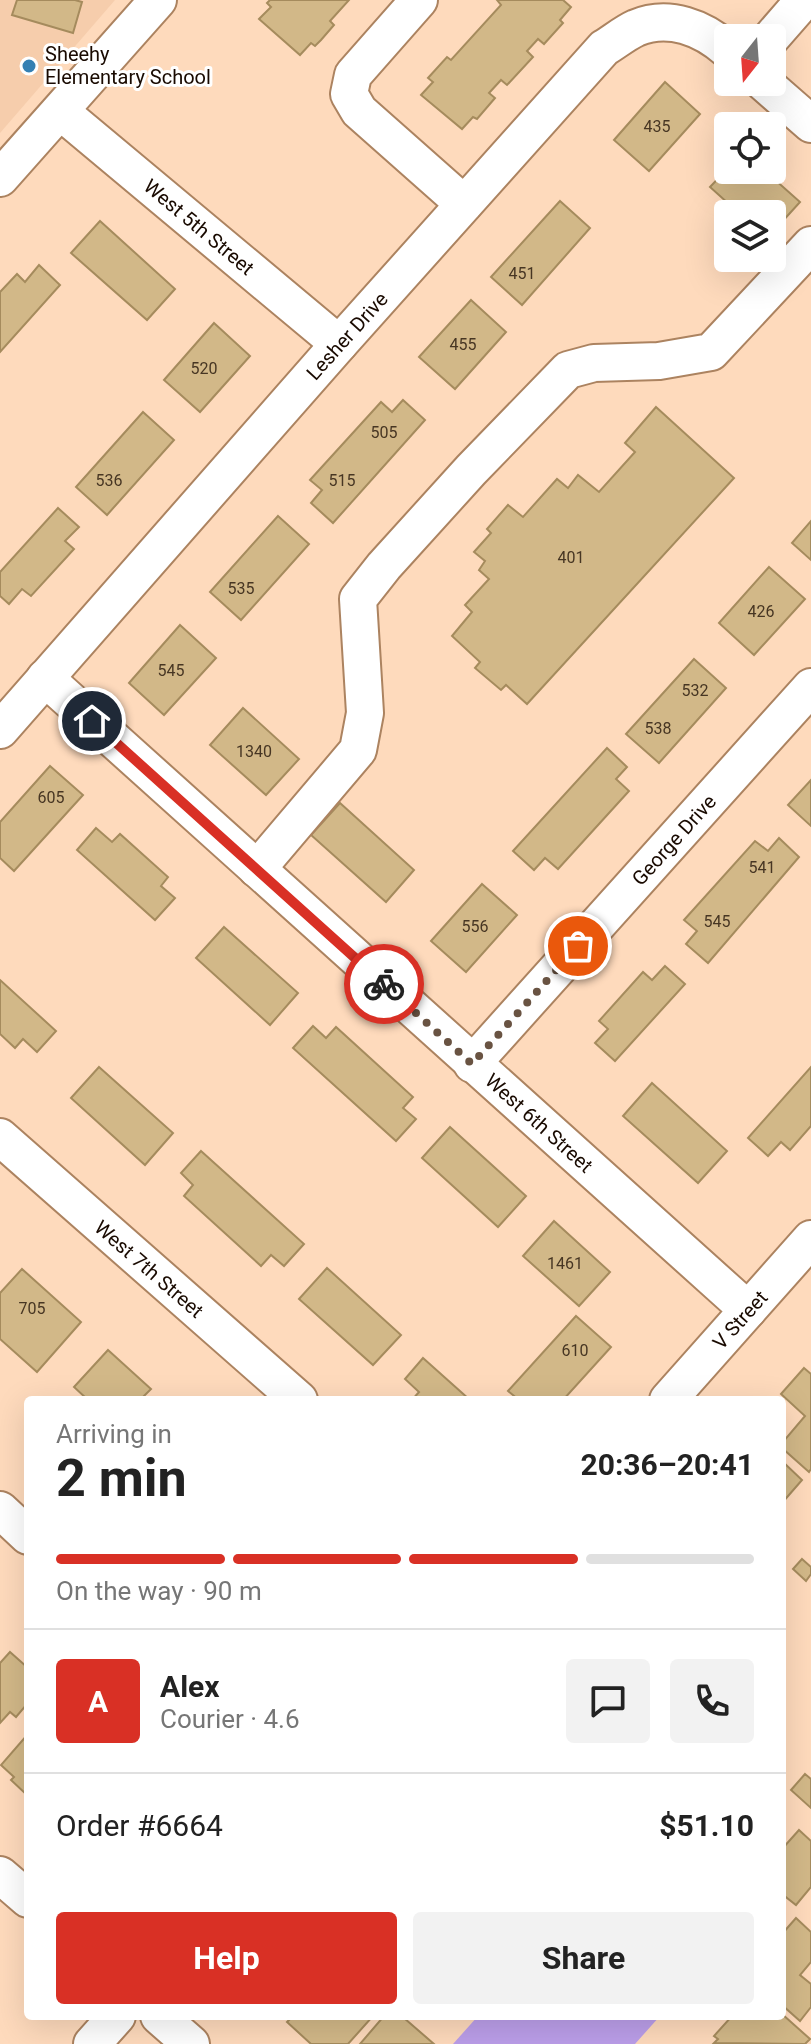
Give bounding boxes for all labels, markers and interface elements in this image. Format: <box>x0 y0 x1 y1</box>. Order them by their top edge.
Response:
north arrow <box>714 24 786 96</box>
map controls <box>714 24 786 272</box>
place label: Sheehy Elementary School <box>45 42 211 89</box>
marker: Sheehy Elementary School <box>20 57 38 75</box>
button: locate <box>714 112 786 184</box>
house number: 435 <box>644 117 670 136</box>
street label: West 5th Street <box>139 174 259 280</box>
button: layers <box>714 200 786 272</box>
house number: 451 <box>509 264 535 283</box>
street label: Lesher Drive <box>301 287 393 385</box>
house number: 455 <box>450 335 476 354</box>
house number: 520 <box>191 359 217 378</box>
house number: 505 <box>371 423 397 442</box>
house number: 536 <box>96 471 122 490</box>
house number: 515 <box>329 471 355 490</box>
house number: 401 <box>558 548 584 567</box>
house number: 535 <box>228 579 254 598</box>
house number: 426 <box>748 602 774 621</box>
house number: 545 <box>158 661 184 680</box>
house number: 532 <box>682 681 708 700</box>
pin <box>58 687 126 755</box>
icon: home <box>70 699 114 743</box>
house number: 538 <box>645 719 671 738</box>
house number: 1340 <box>236 742 272 761</box>
house number: 605 <box>38 788 64 807</box>
street label: George Drive <box>627 790 721 890</box>
house number: 541 <box>749 858 775 877</box>
pin <box>544 912 612 980</box>
house number: 545 <box>704 912 730 931</box>
house number: 556 <box>462 917 488 936</box>
icon: bag <box>556 924 600 968</box>
courier <box>344 944 424 1024</box>
icon: bike <box>362 962 406 1006</box>
street label: West 6th Street <box>480 1068 598 1178</box>
street label: West 7th Street <box>90 1215 208 1323</box>
house number: 1461 <box>547 1254 583 1273</box>
street label: V Street <box>708 1286 772 1354</box>
house number: 705 <box>19 1299 45 1318</box>
house number: 610 <box>562 1341 588 1360</box>
text: Arriving in <box>56 1419 172 1449</box>
text: 20:36–20:41 <box>580 1447 754 1482</box>
text: 2 min <box>56 1448 187 1509</box>
text: On the way · 90 m <box>56 1576 262 1606</box>
button: chat <box>566 1659 650 1743</box>
button: phone <box>670 1659 754 1743</box>
text: Alex <box>160 1669 220 1704</box>
text: A <box>88 1684 108 1719</box>
text: Courier · 4.6 <box>160 1704 300 1734</box>
text: Order #6664 <box>56 1808 223 1843</box>
text: $51.10 <box>659 1808 754 1843</box>
button: Help <box>56 1912 397 2004</box>
button: Share <box>413 1912 754 2004</box>

